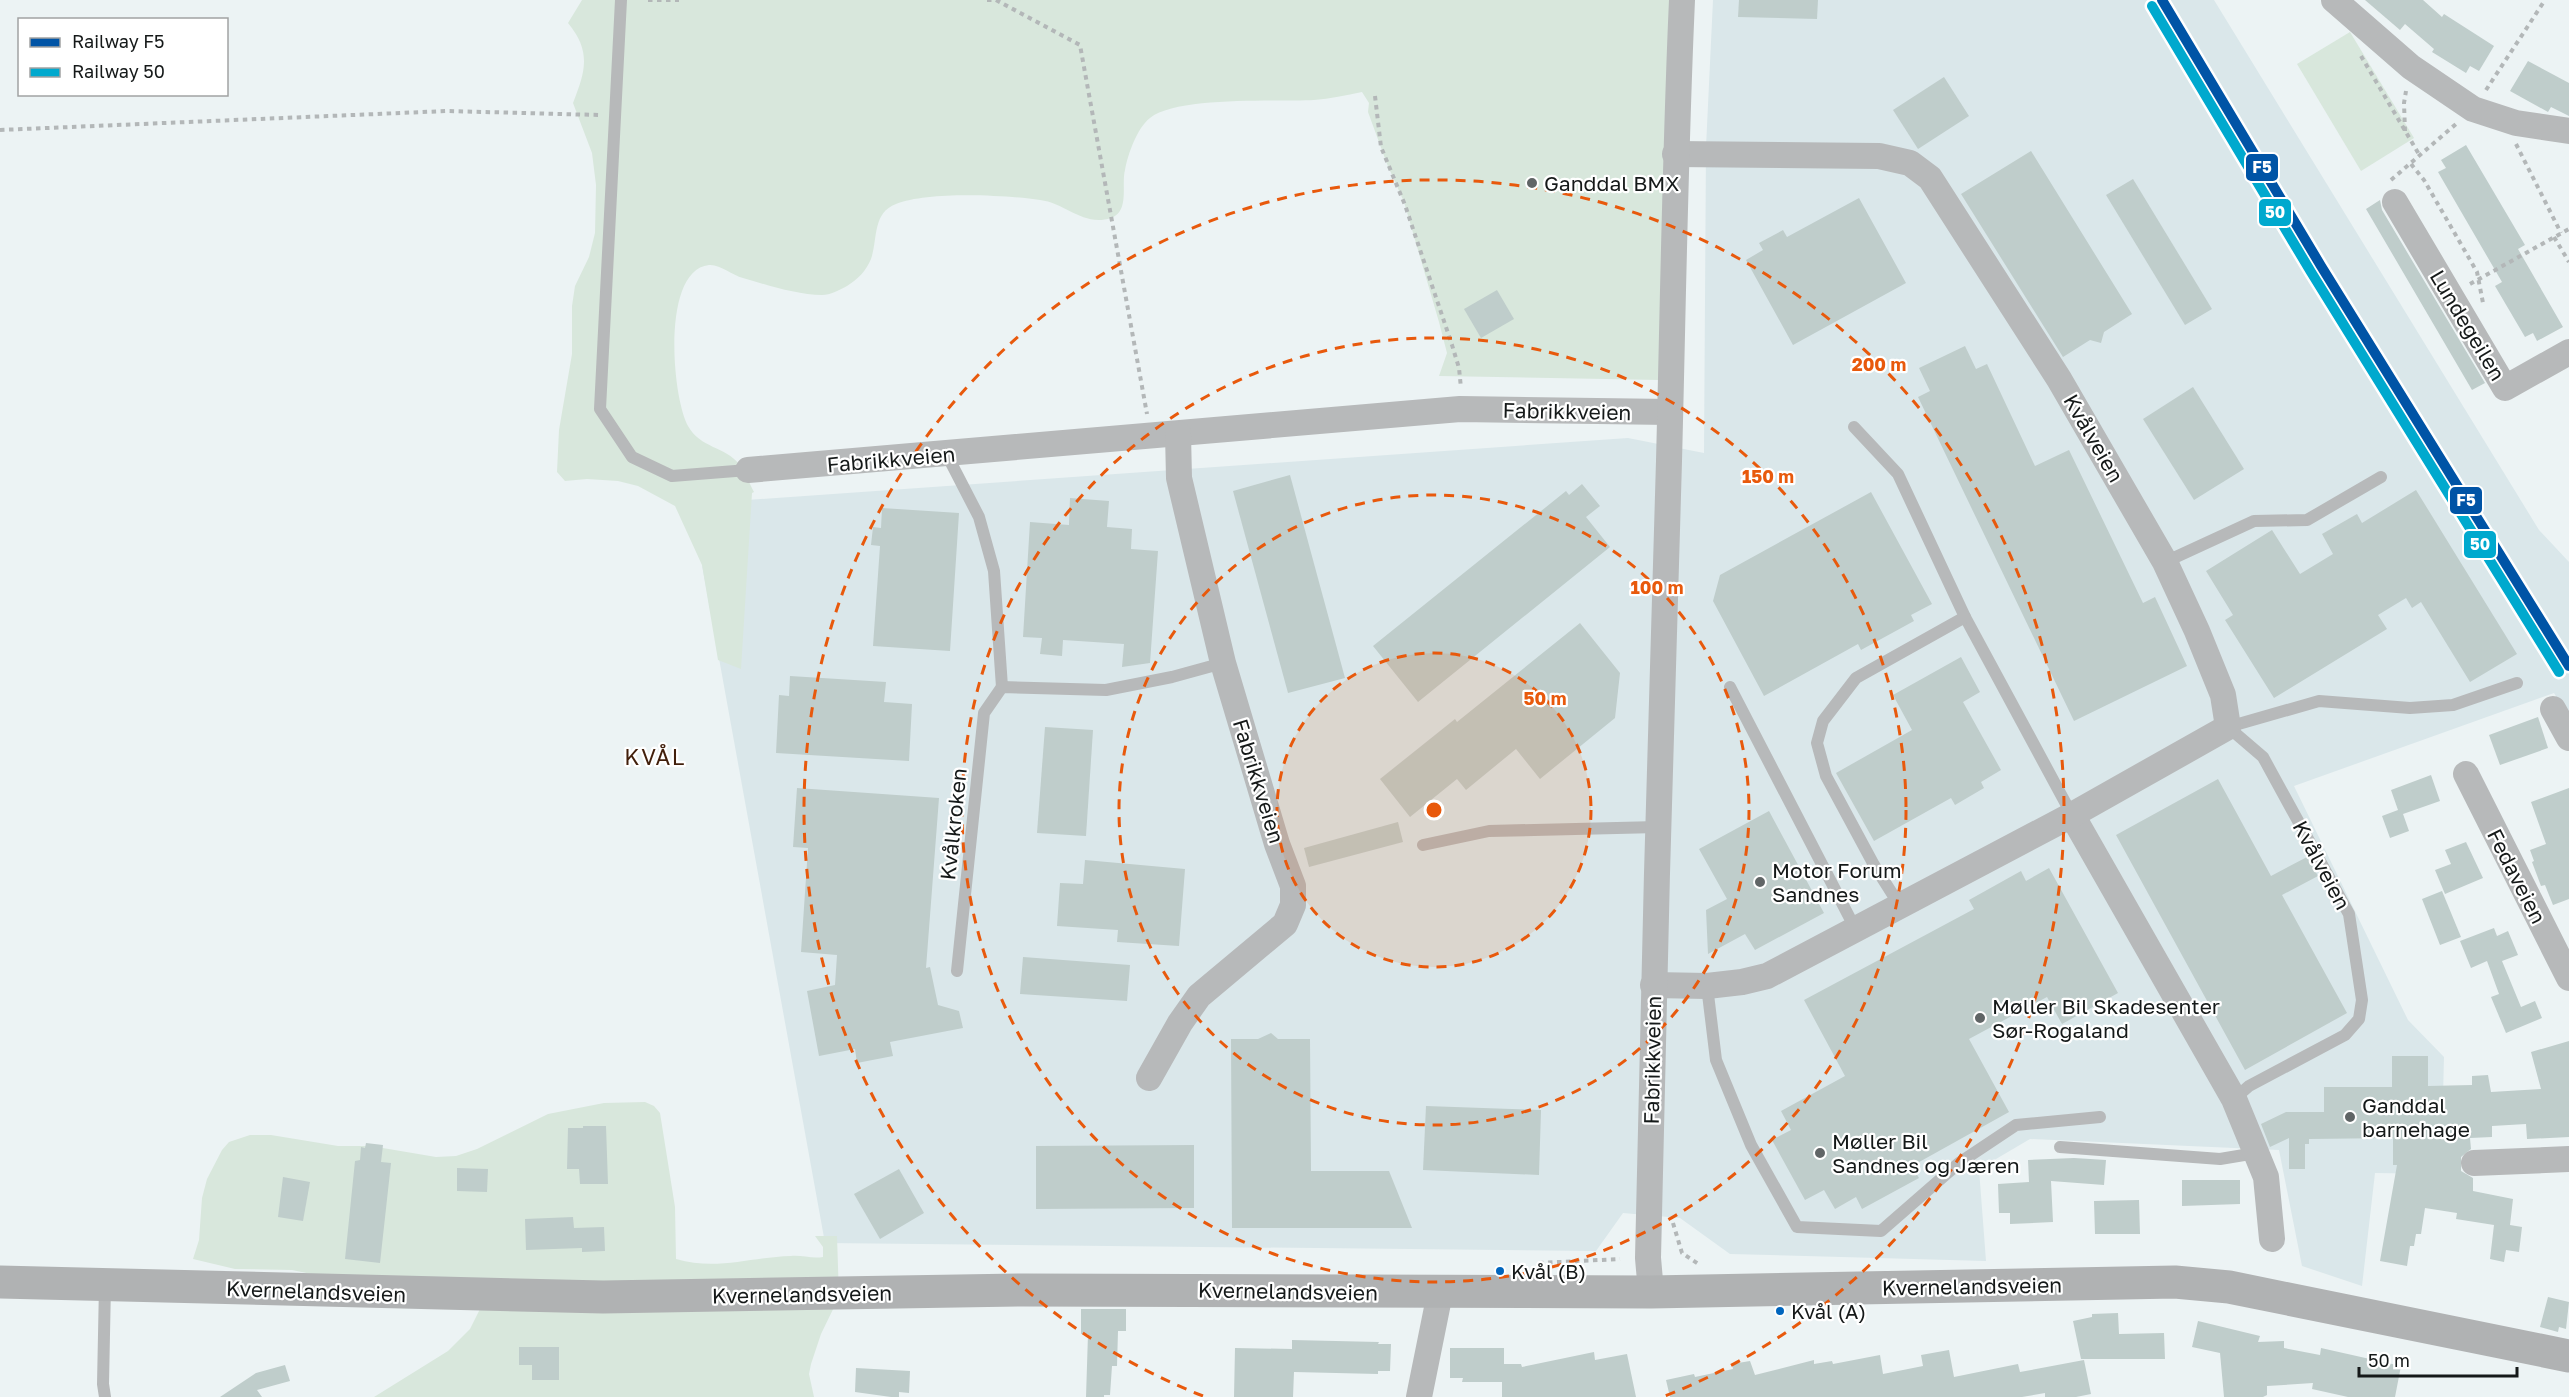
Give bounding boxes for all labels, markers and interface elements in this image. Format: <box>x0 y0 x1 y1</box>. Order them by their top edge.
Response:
legend <box>18 18 228 96</box>
text: Railway F5 <box>72 30 164 52</box>
text: Railway 50 <box>72 60 165 82</box>
line badge: F5 <box>2245 153 2279 182</box>
text: F5 <box>2252 157 2272 177</box>
place label: Ganddal BMX <box>1544 170 1679 196</box>
marker: Ganddal BMX <box>1525 176 1539 190</box>
line badge: 50 <box>2258 198 2292 227</box>
text: 50 <box>2265 202 2285 222</box>
street label: Lundegeilen <box>2425 265 2511 385</box>
text: 200 m <box>1852 353 1906 375</box>
street label: Kvålveien <box>2058 389 2130 487</box>
street label: Fabrikkveien <box>1502 397 1632 425</box>
street label: Fabrikkveien <box>826 440 956 478</box>
text: 150 m <box>1742 465 1794 487</box>
line badge: F5 <box>2449 486 2483 515</box>
text: F5 <box>2456 490 2476 510</box>
line badge: 50 <box>2463 530 2497 559</box>
text: 50 <box>2470 534 2490 554</box>
text: 100 m <box>1631 576 1683 598</box>
text: 50 m <box>1524 687 1566 709</box>
street label: Fabrikkveien <box>1228 716 1290 846</box>
district label: KVÅL <box>624 743 686 770</box>
street label: Kvålkroken <box>934 767 972 881</box>
centre of rings <box>1424 800 1444 820</box>
street label: Kvålveien <box>2288 816 2356 914</box>
street label: Fedaveien <box>2482 824 2552 928</box>
place label: Motor Forum Sandnes <box>1772 857 1901 907</box>
marker: Motor Forum Sandnes <box>1753 875 1767 889</box>
place label: Møller Bil Skadesenter Sør-Rogaland <box>1992 993 2220 1043</box>
street label: Fabrikkveien <box>1638 995 1666 1125</box>
marker: Møller Bil Skadesenter Sør-Rogaland <box>1973 1011 1987 1025</box>
place label: Ganddal barnehage <box>2362 1092 2470 1142</box>
marker: Ganddal barnehage <box>2343 1110 2357 1124</box>
place label: Møller Bil Sandnes og Jæren <box>1832 1128 2020 1178</box>
marker: Møller Bil Sandnes og Jæren <box>1813 1146 1827 1160</box>
place label: Kvål (B) <box>1511 1259 1586 1283</box>
marker: Kvål (B) <box>1494 1265 1506 1277</box>
street label: Kvernelandsveien <box>1882 1271 2062 1301</box>
street label: Kvernelandsveien <box>225 1275 407 1307</box>
street label: Kvernelandsveien <box>1198 1276 1378 1306</box>
street label: Kvernelandsveien <box>712 1279 892 1309</box>
place label: Kvål (A) <box>1791 1299 1866 1323</box>
marker: Kvål (A) <box>1774 1305 1786 1317</box>
scale bar <box>2359 1340 2516 1378</box>
text: 50 m <box>2368 1349 2410 1371</box>

